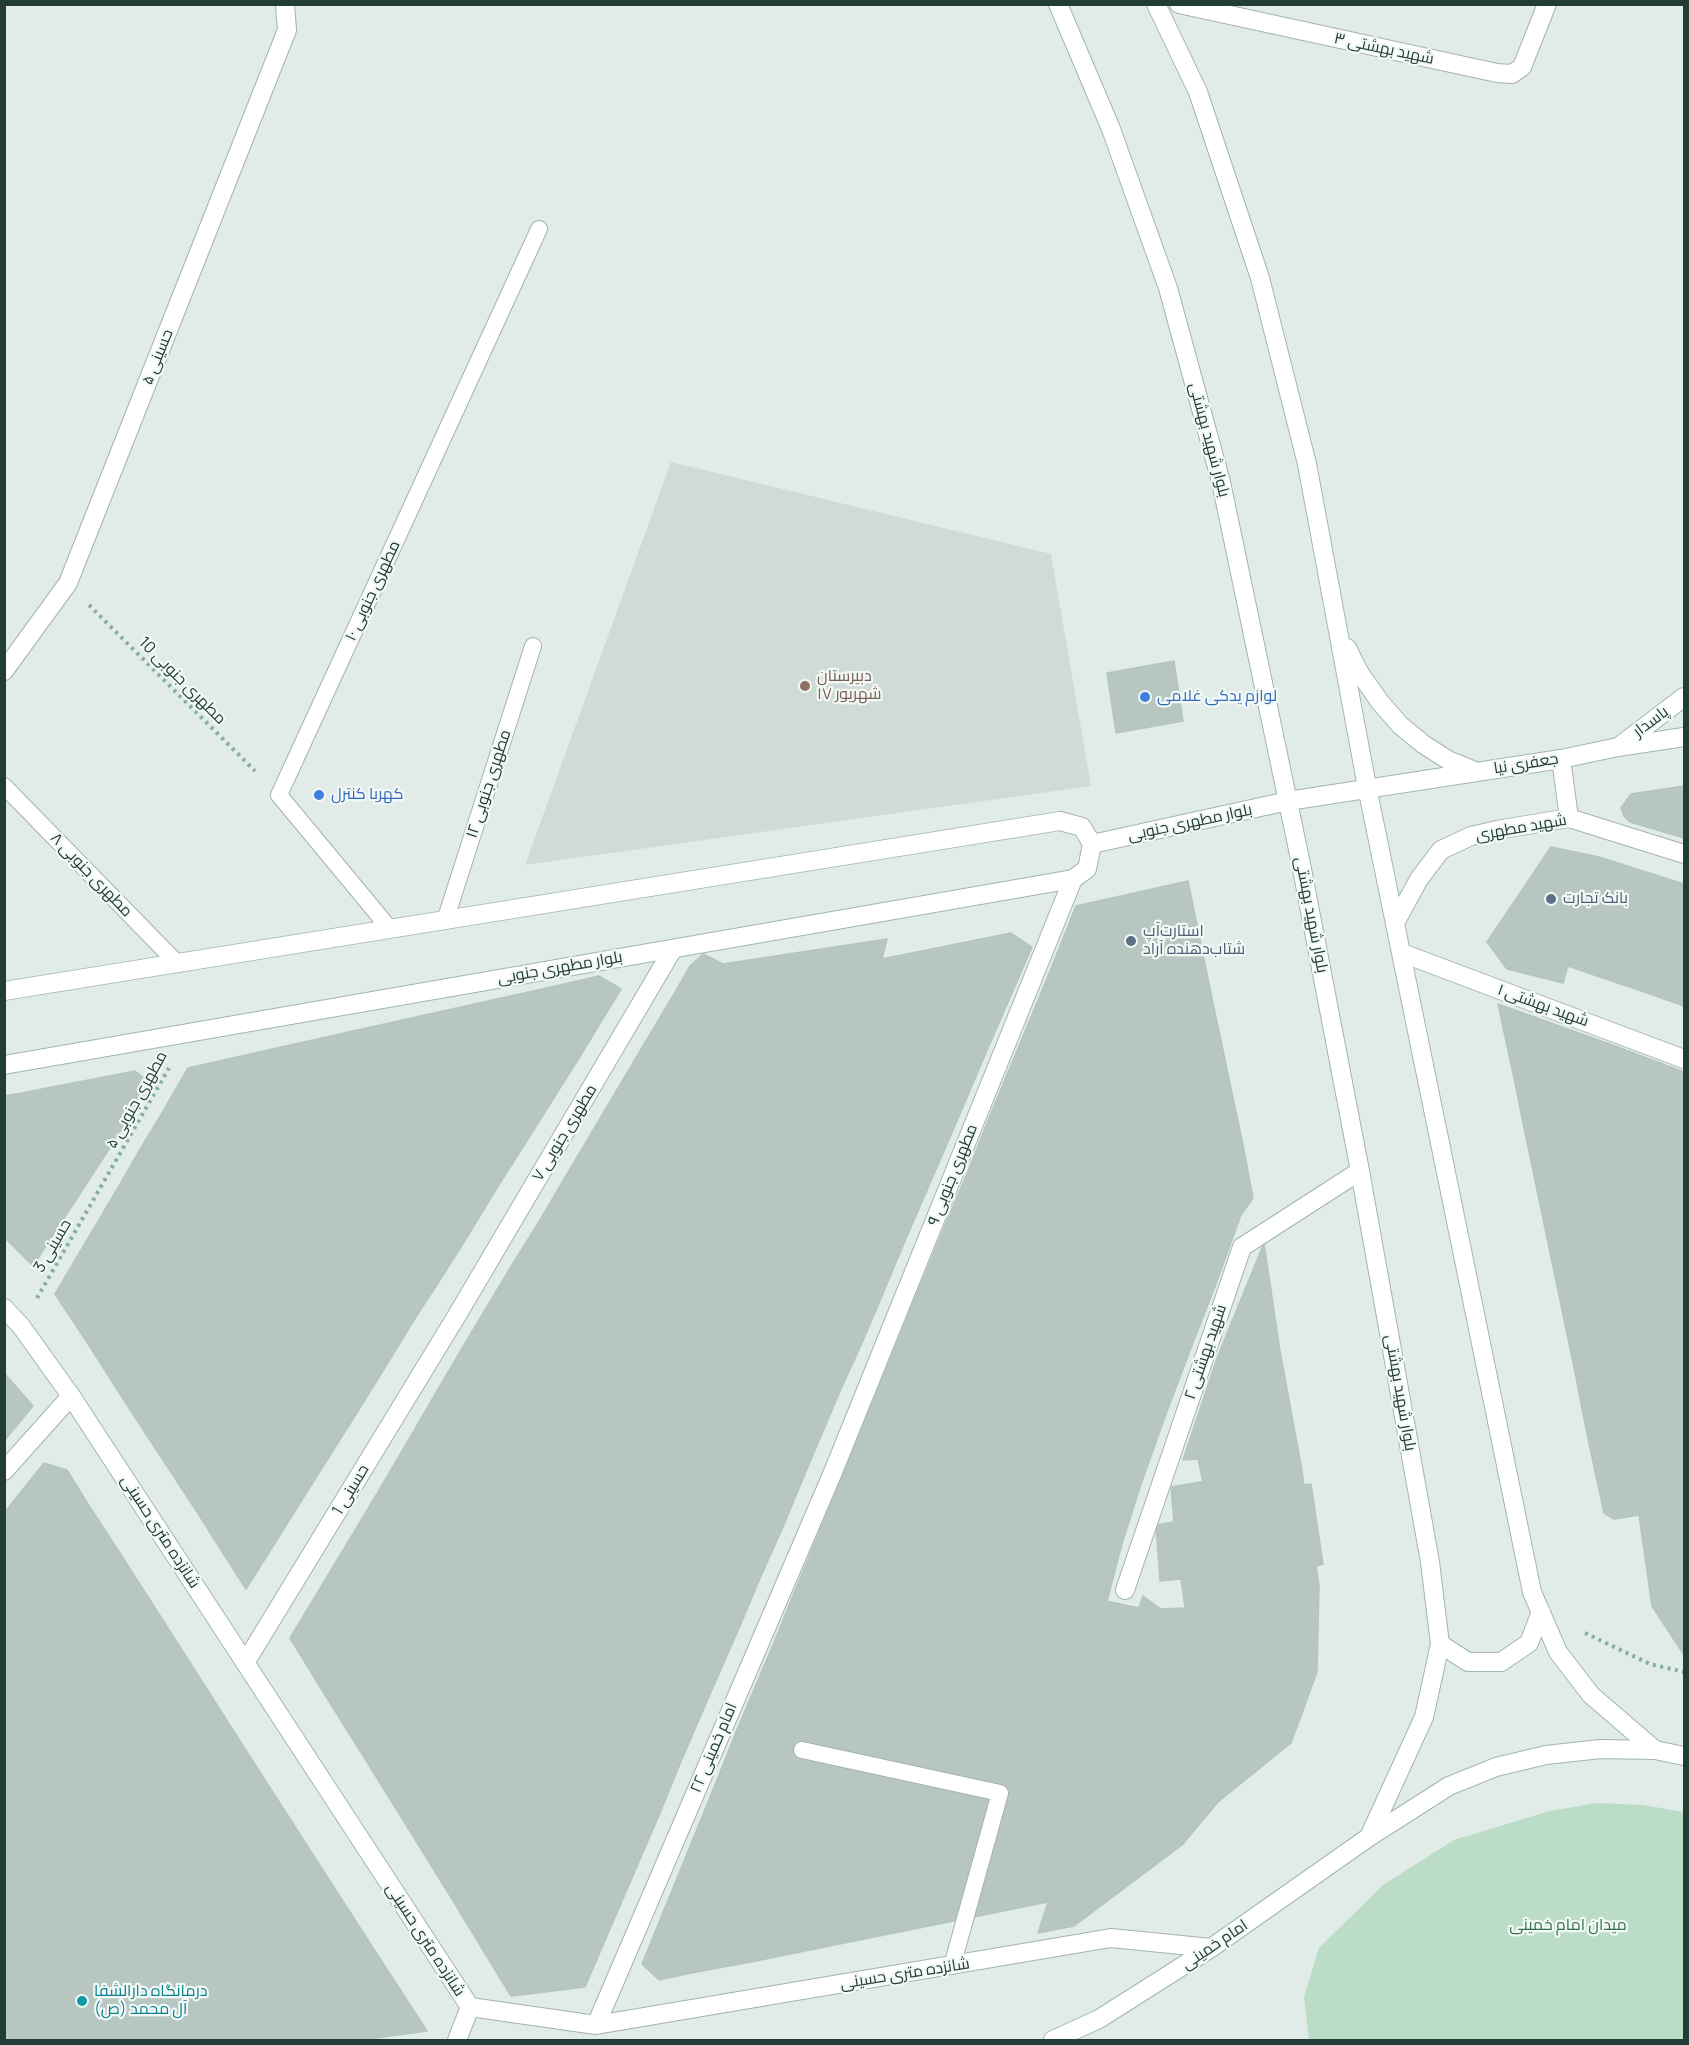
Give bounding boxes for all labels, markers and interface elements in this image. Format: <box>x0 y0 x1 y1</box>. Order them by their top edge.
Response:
street label: شهید بهشتی ۳ <box>1332 29 1436 69</box>
street label: حسینی ۵ <box>138 326 178 388</box>
street label: بلوار شهید بهشتی <box>1184 381 1234 499</box>
street label: مطهری جنوبی ۱۰ <box>341 538 405 644</box>
street label: مطهری جنوبی 10 <box>134 633 230 729</box>
place label: دبیرستان ۱۷ شهریور <box>817 667 881 705</box>
marker: دبیرستان ۱۷ شهریور <box>798 679 812 693</box>
place label: لوازم یدکی غلامی <box>1157 687 1277 707</box>
marker: لوازم یدکی غلامی <box>1138 690 1152 704</box>
street label: پاسدار <box>1630 703 1672 741</box>
street label: مطهری جنوبی ۱۲ <box>462 727 516 841</box>
street label: جعفری نیا <box>1492 749 1560 779</box>
place label: کهربا کنترل <box>331 785 403 805</box>
marker: کهربا کنترل <box>312 788 326 802</box>
street label: بلوار مطهری جنوبی <box>1126 800 1254 846</box>
street label: شهید مطهری <box>1474 811 1568 845</box>
street label: مطهری جنوبی ۸ <box>46 829 136 921</box>
street label: بلوار شهید بهشتی <box>1290 855 1332 975</box>
place label: بانک تجارت <box>1563 889 1628 909</box>
marker: بانک تجارت <box>1544 892 1558 906</box>
place label: استارت‌آپ شتاب‌دهنده آراد <box>1143 922 1245 960</box>
marker: استارت‌آپ شتاب‌دهنده آراد <box>1124 934 1138 948</box>
street label: بلوار مطهری جنوبی <box>496 948 624 988</box>
street label: شهید بهشتی ۱ <box>1495 981 1591 1031</box>
street label: مطهری جنوبی ۵ <box>102 1048 172 1152</box>
street label: مطهری جنوبی ۷ <box>529 1081 601 1185</box>
street label: مطهری جنوبی ۹ <box>924 1121 982 1229</box>
street label: حسینی 3 <box>30 1216 76 1276</box>
street label: شهید بهشتی ۲ <box>1181 1302 1231 1402</box>
street label: بلوار شهید بهشتی <box>1380 1333 1420 1453</box>
street label: حسینی 1 <box>328 1461 374 1519</box>
street label: شانزده متری حسینی <box>116 1472 204 1592</box>
street label: امام خمینی ۲۲ <box>686 1700 742 1796</box>
street label: شانزده متری حسینی <box>381 1880 469 2000</box>
street label: امام خمینی <box>1178 1916 1252 1974</box>
park label: میدان امام خمینی <box>1509 1916 1627 1936</box>
street label: شانزده متری حسینی <box>839 1954 971 1994</box>
place label: درمانگاه دارالشفا آل محمد (ص) <box>94 1982 207 2020</box>
marker: درمانگاه دارالشفا آل محمد (ص) <box>75 1994 89 2008</box>

